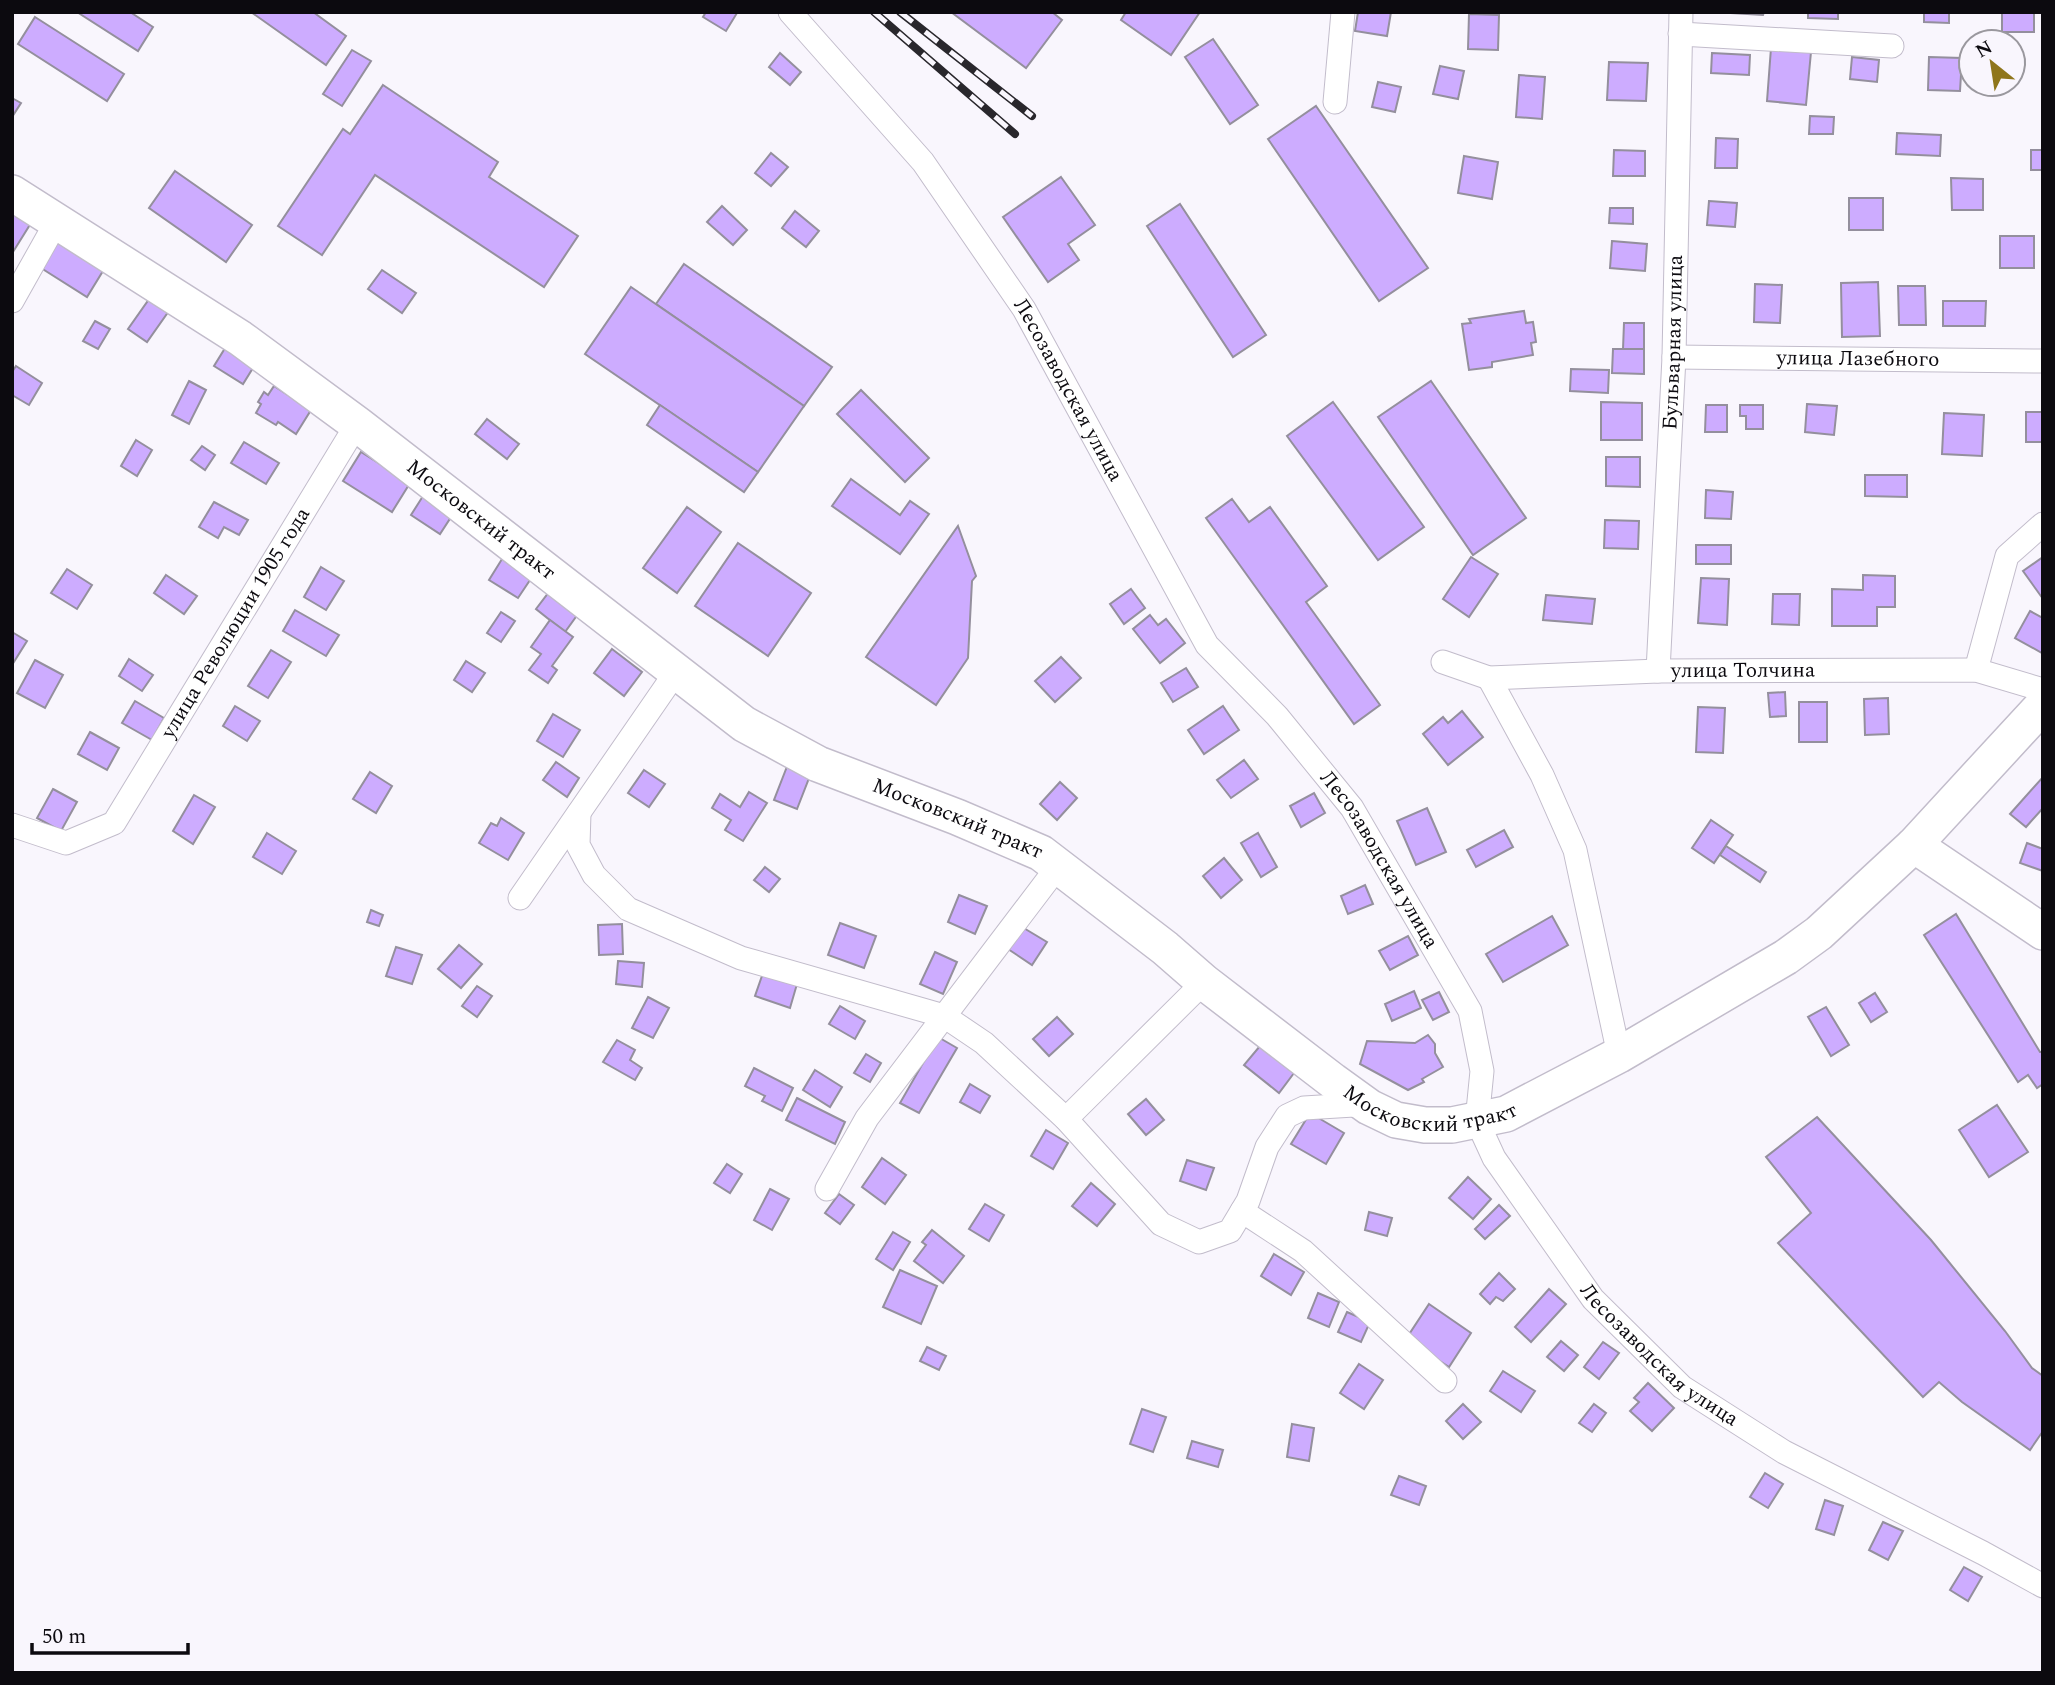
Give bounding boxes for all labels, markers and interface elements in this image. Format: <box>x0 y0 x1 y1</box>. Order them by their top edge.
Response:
north arrow <box>1957 28 2027 98</box>
text: N <box>1970 33 1998 66</box>
street label: Бульварная улица <box>1654 254 1692 431</box>
street label: Лесозаводская улица <box>1005 291 1132 488</box>
street label: улица Лазебного <box>1775 342 1940 376</box>
street label: Московский тракт <box>399 452 562 588</box>
street label: улица Революции 1905 года <box>152 501 319 746</box>
street label: улица Толчина <box>1670 655 1816 687</box>
street label: Лесозаводская улица <box>1312 764 1447 956</box>
street label: Московский тракт <box>867 770 1048 868</box>
street label: Московский тракт <box>1336 1077 1523 1141</box>
street label: Лесозаводская улица <box>1571 1277 1745 1435</box>
scale bar <box>32 1612 187 1656</box>
text: 50 m <box>42 1621 86 1653</box>

